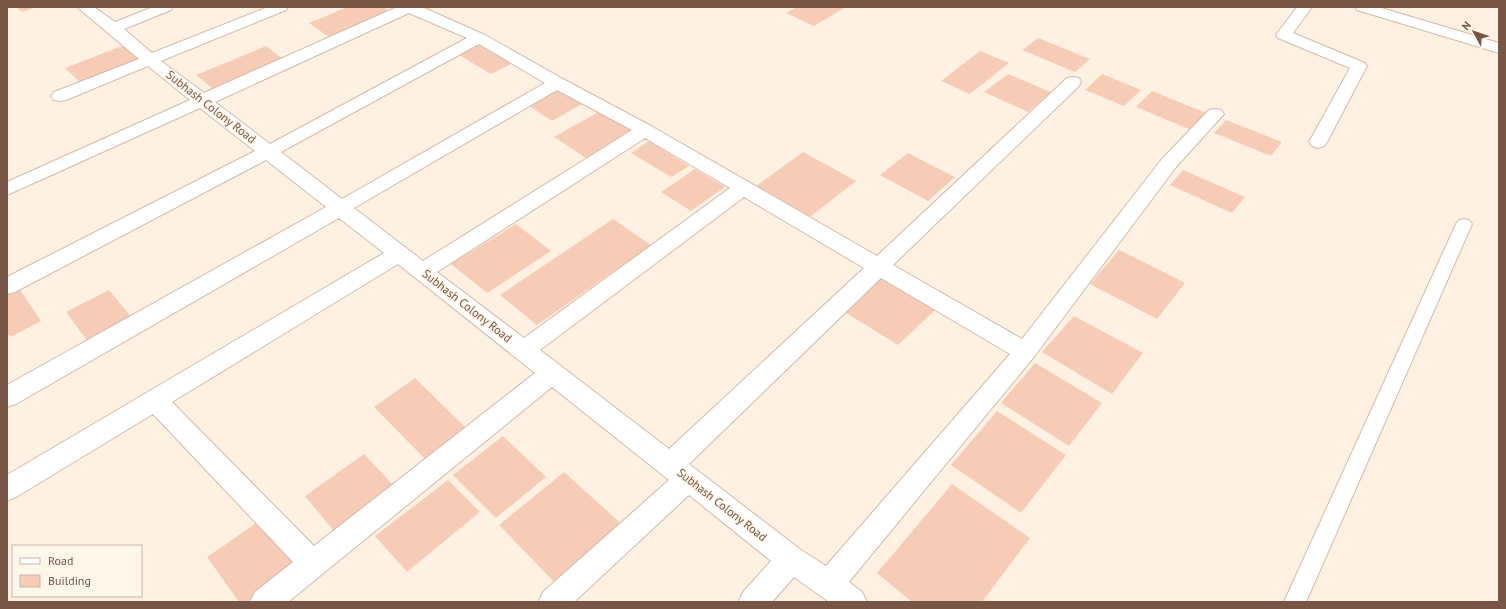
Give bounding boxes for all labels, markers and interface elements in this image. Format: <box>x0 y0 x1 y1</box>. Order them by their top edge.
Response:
north arrow <box>1454 12 1494 52</box>
text: N <box>1459 18 1474 33</box>
street label: Subhash Colony Road <box>163 67 259 146</box>
street label: Subhash Colony Road <box>419 266 515 345</box>
street label: Subhash Colony Road <box>674 465 770 544</box>
legend <box>12 545 142 597</box>
text: Road <box>48 553 73 568</box>
text: Building <box>48 573 91 588</box>

